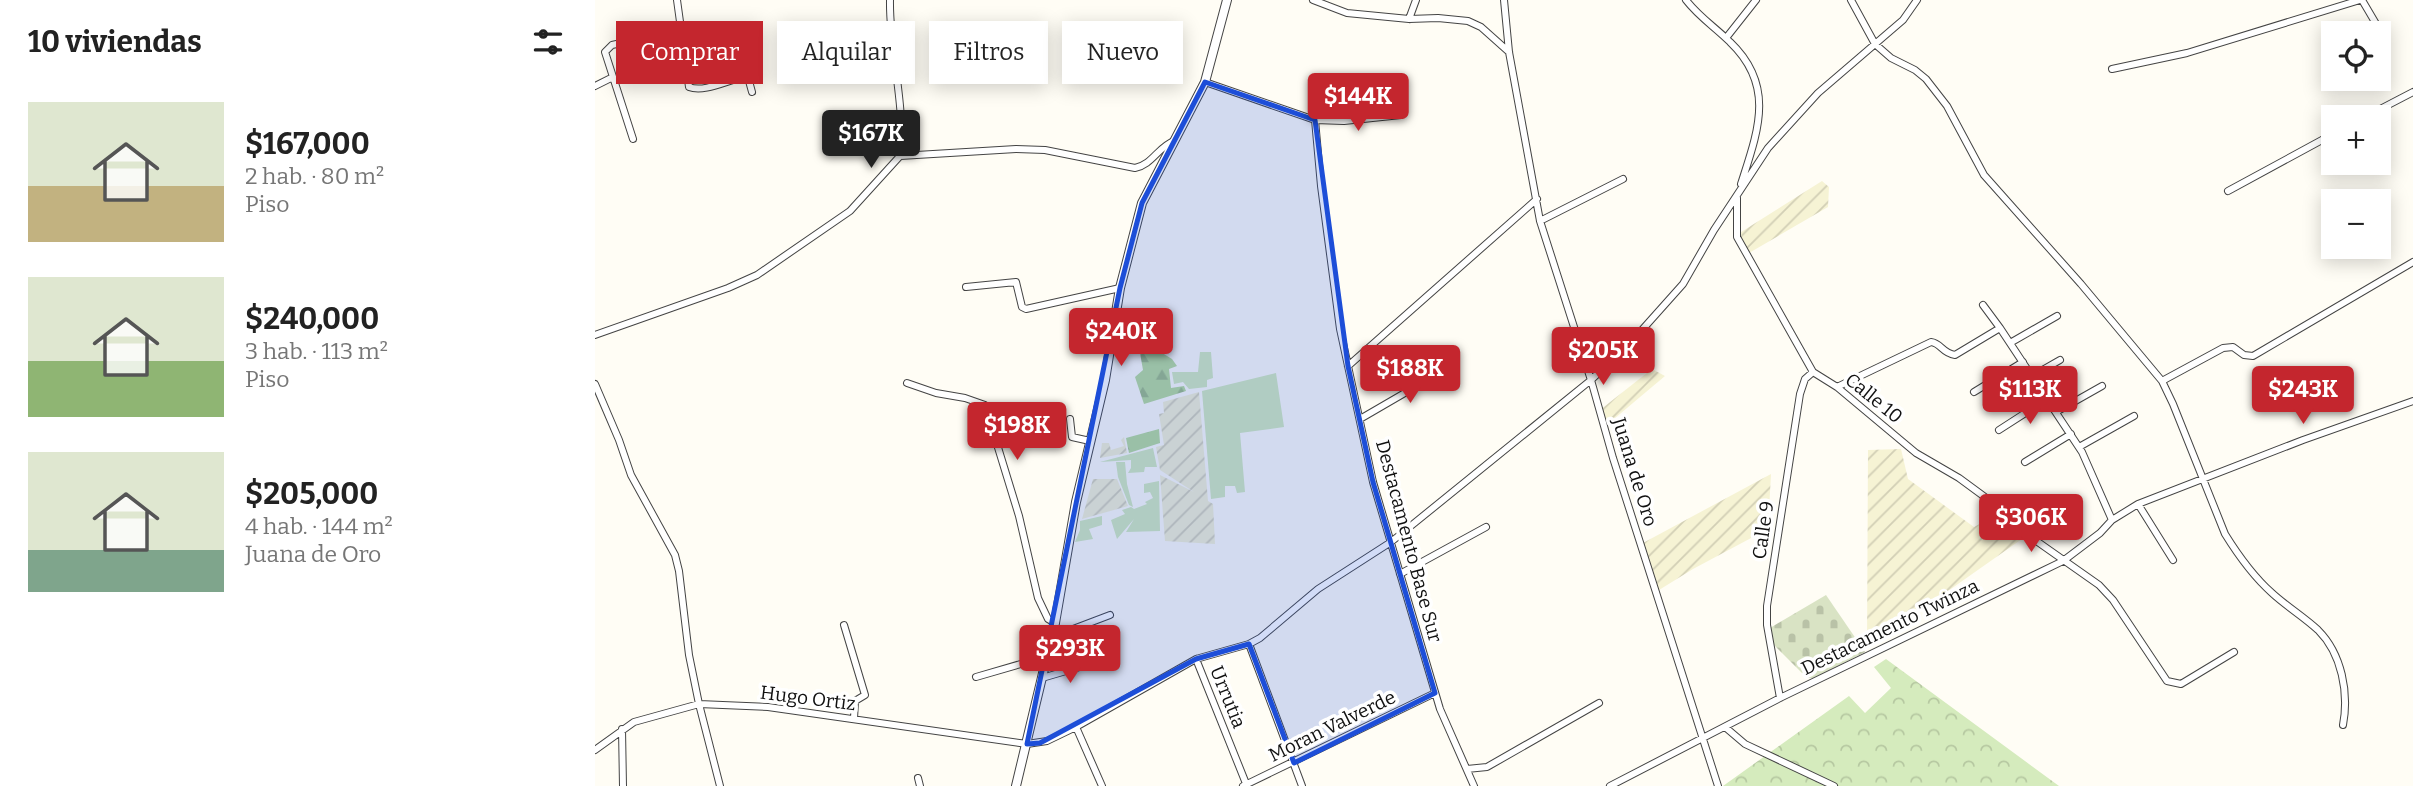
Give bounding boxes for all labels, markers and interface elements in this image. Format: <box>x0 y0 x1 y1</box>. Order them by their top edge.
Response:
chip: Comprar <box>616 21 763 84</box>
chip: Alquilar <box>777 21 915 84</box>
chip: Filtros <box>929 21 1048 84</box>
chip: Nuevo <box>1062 21 1183 84</box>
map controls <box>2321 21 2391 259</box>
button: locate <box>2321 21 2391 91</box>
icon: filters <box>529 23 567 61</box>
text: 10 viviendas <box>28 24 202 60</box>
pin: $144K <box>1309 74 1407 133</box>
text: $144K <box>1324 82 1392 110</box>
button: + <box>2321 105 2391 175</box>
pin: $167K <box>822 110 920 170</box>
text: $167K <box>838 119 904 147</box>
text: $167,000 <box>245 126 370 162</box>
icon: home <box>84 130 168 214</box>
text: 2 hab. · 80 m² <box>245 162 384 190</box>
button: − <box>2321 189 2391 259</box>
text: Piso <box>245 190 290 218</box>
text: $240,000 <box>245 301 379 337</box>
icon: home <box>84 305 168 389</box>
pin: $240K <box>1072 308 1170 368</box>
text: $240K <box>1085 317 1157 345</box>
pin: $205K <box>1554 328 1652 387</box>
text: $205K <box>1568 336 1638 364</box>
text: 3 hab. · 113 m² <box>245 337 388 365</box>
pin: $188K <box>1361 346 1459 405</box>
text: $188K <box>1376 354 1444 382</box>
text: Piso <box>245 365 290 393</box>
pin: $113K <box>1981 366 2079 426</box>
pin: $243K <box>2254 366 2352 426</box>
street label: Calle 10 <box>1841 368 1907 428</box>
text: $113K <box>1999 375 2061 403</box>
text: $243K <box>2268 375 2338 403</box>
pin: $198K <box>968 402 1066 462</box>
text: $198K <box>983 411 1051 439</box>
street label: Juana de Oro <box>1607 414 1662 529</box>
street label: Destacamento Base Sur <box>1371 437 1447 645</box>
text: $205,000 <box>245 476 378 512</box>
icon: home <box>84 480 168 564</box>
pin: $306K <box>1982 494 2080 554</box>
street label: Calle 9 <box>1748 499 1778 561</box>
text: $306K <box>1995 503 2067 531</box>
text: 4 hab. · 144 m² <box>245 512 393 540</box>
text: Juana de Oro <box>245 540 381 568</box>
street label: Destacamento Twinza <box>1797 574 1983 680</box>
pin: $293K <box>1021 626 1119 685</box>
text: $293K <box>1035 634 1105 662</box>
street label: Urrutia <box>1205 662 1251 732</box>
street label: Hugo Ortiz <box>759 681 857 715</box>
street label: Moran Valverde <box>1265 685 1399 767</box>

